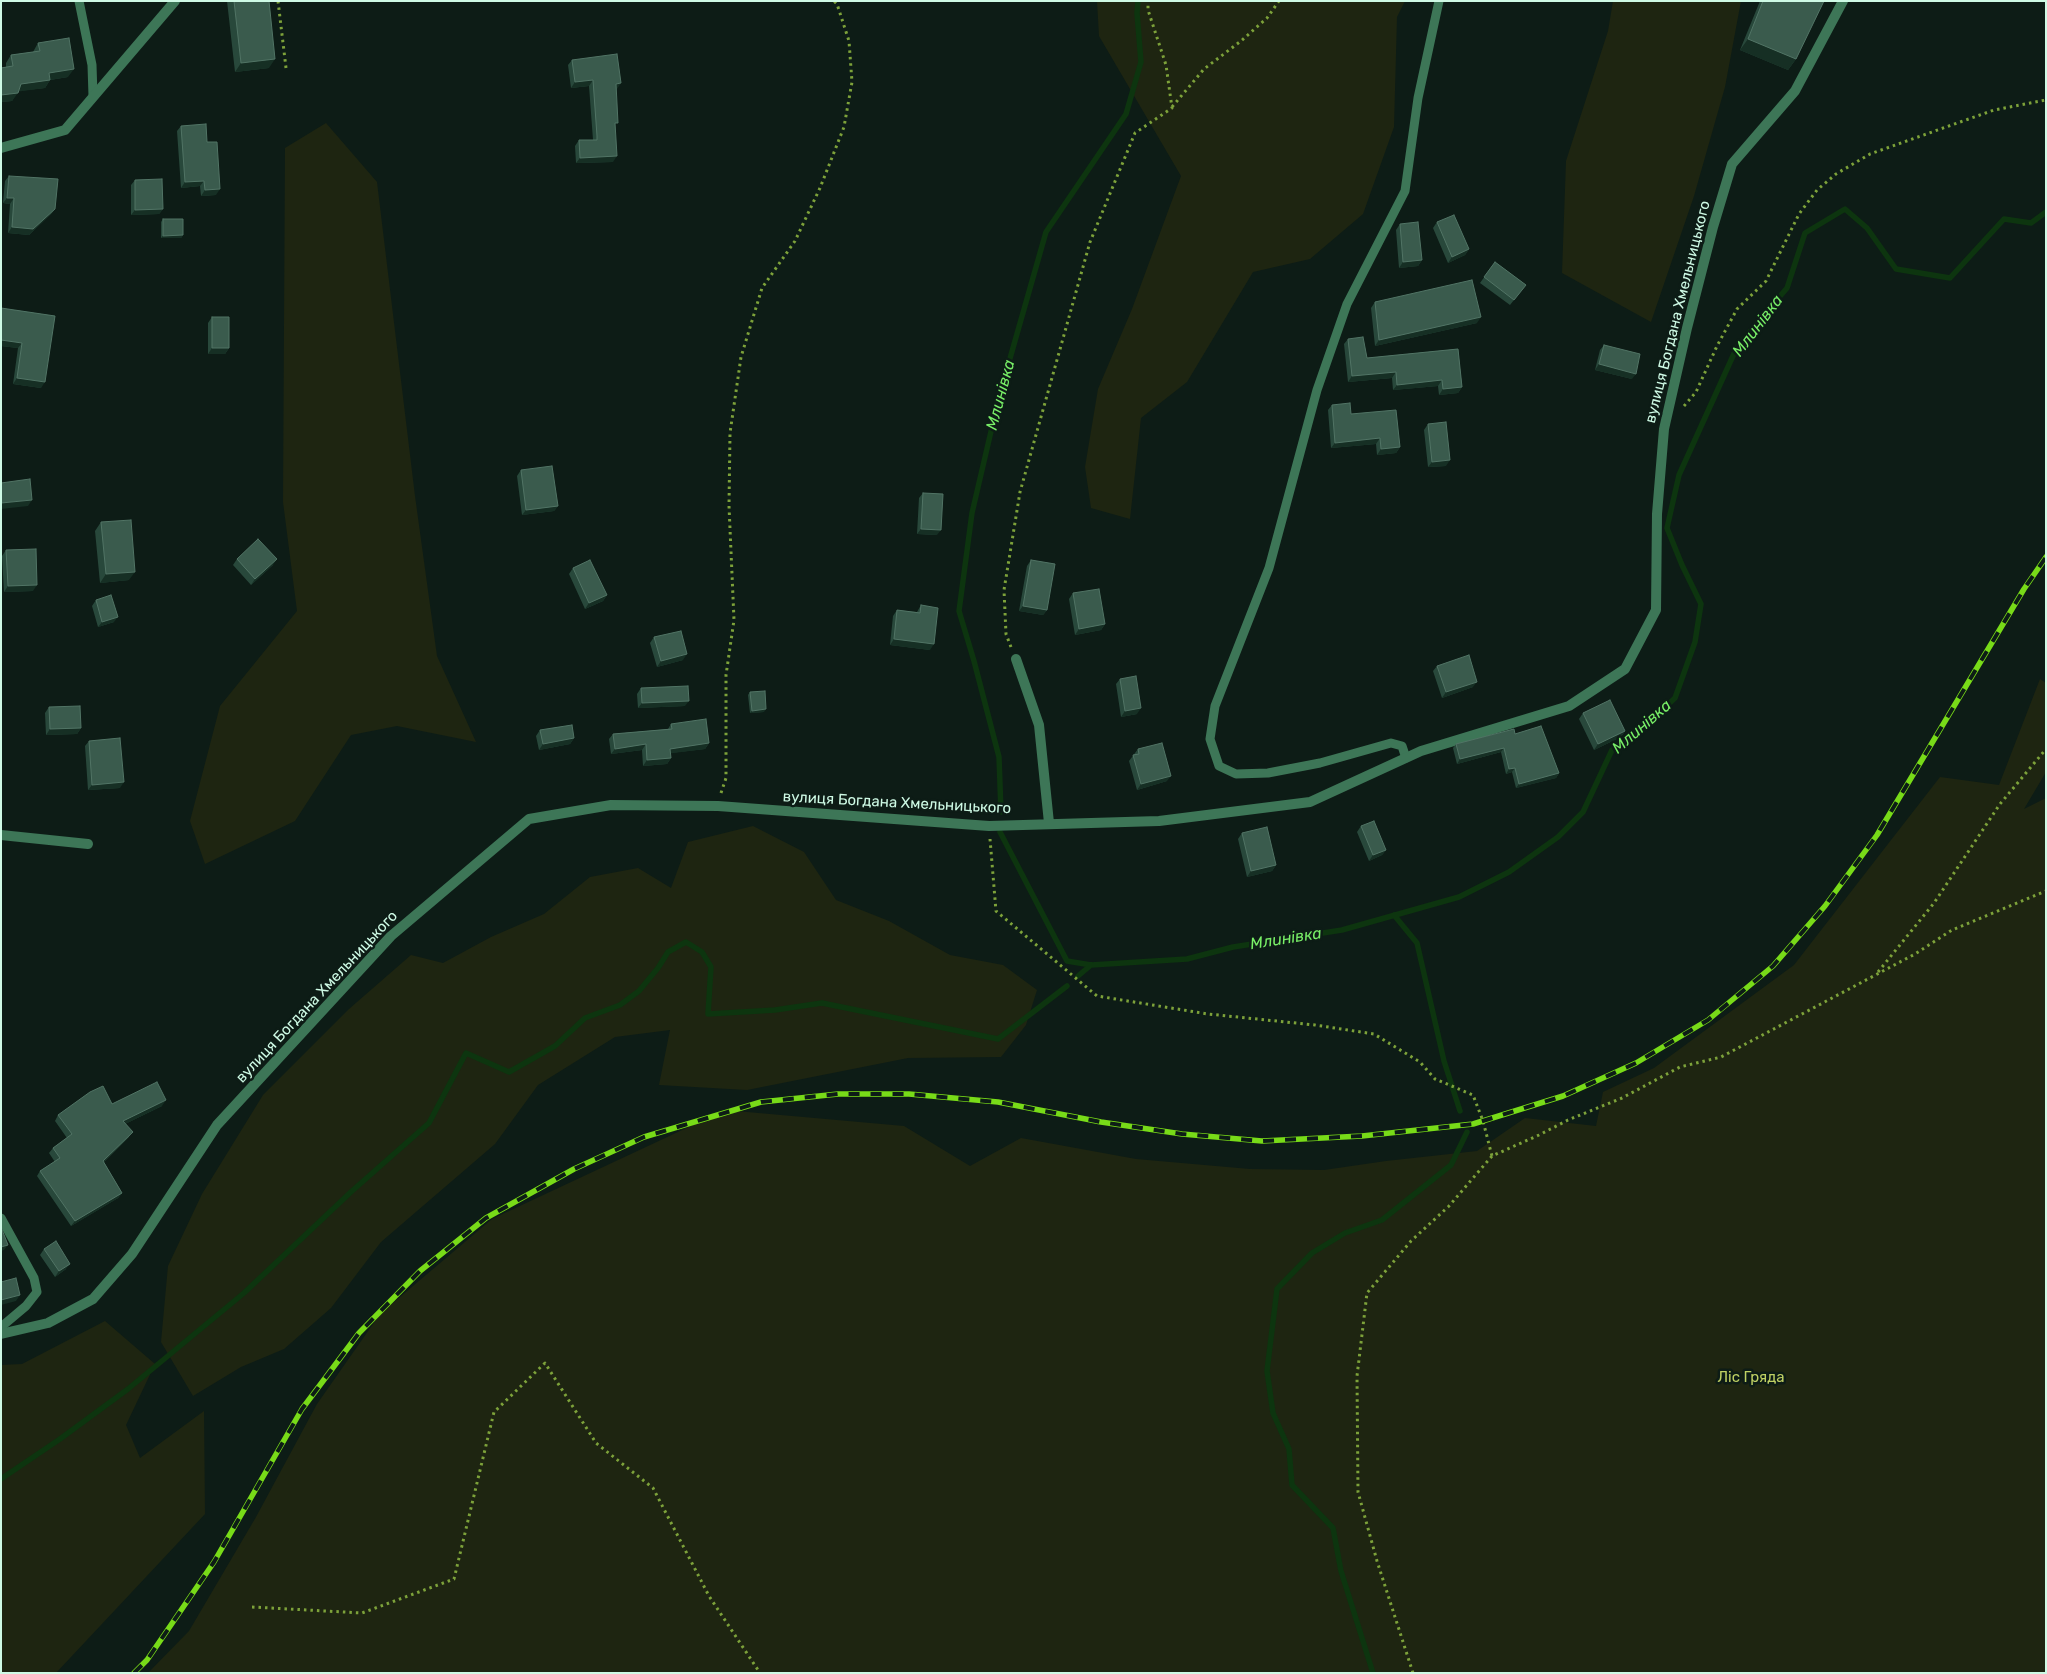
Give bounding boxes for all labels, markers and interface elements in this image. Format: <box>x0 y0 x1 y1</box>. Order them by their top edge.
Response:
street label: вулиця Богдана Хмельницького <box>1642 199 1714 425</box>
water label: Млинівка <box>1729 291 1787 361</box>
water label: Млинівка <box>982 358 1020 432</box>
water label: Млинівка <box>1608 696 1676 758</box>
street label: вулиця Богдана Хмельницького <box>782 788 1012 818</box>
street label: вулиця Богдана Хмельницького <box>232 907 402 1087</box>
water label: Млинівка <box>1249 924 1323 954</box>
park label: Ліс Гряда <box>1717 1369 1785 1387</box>

